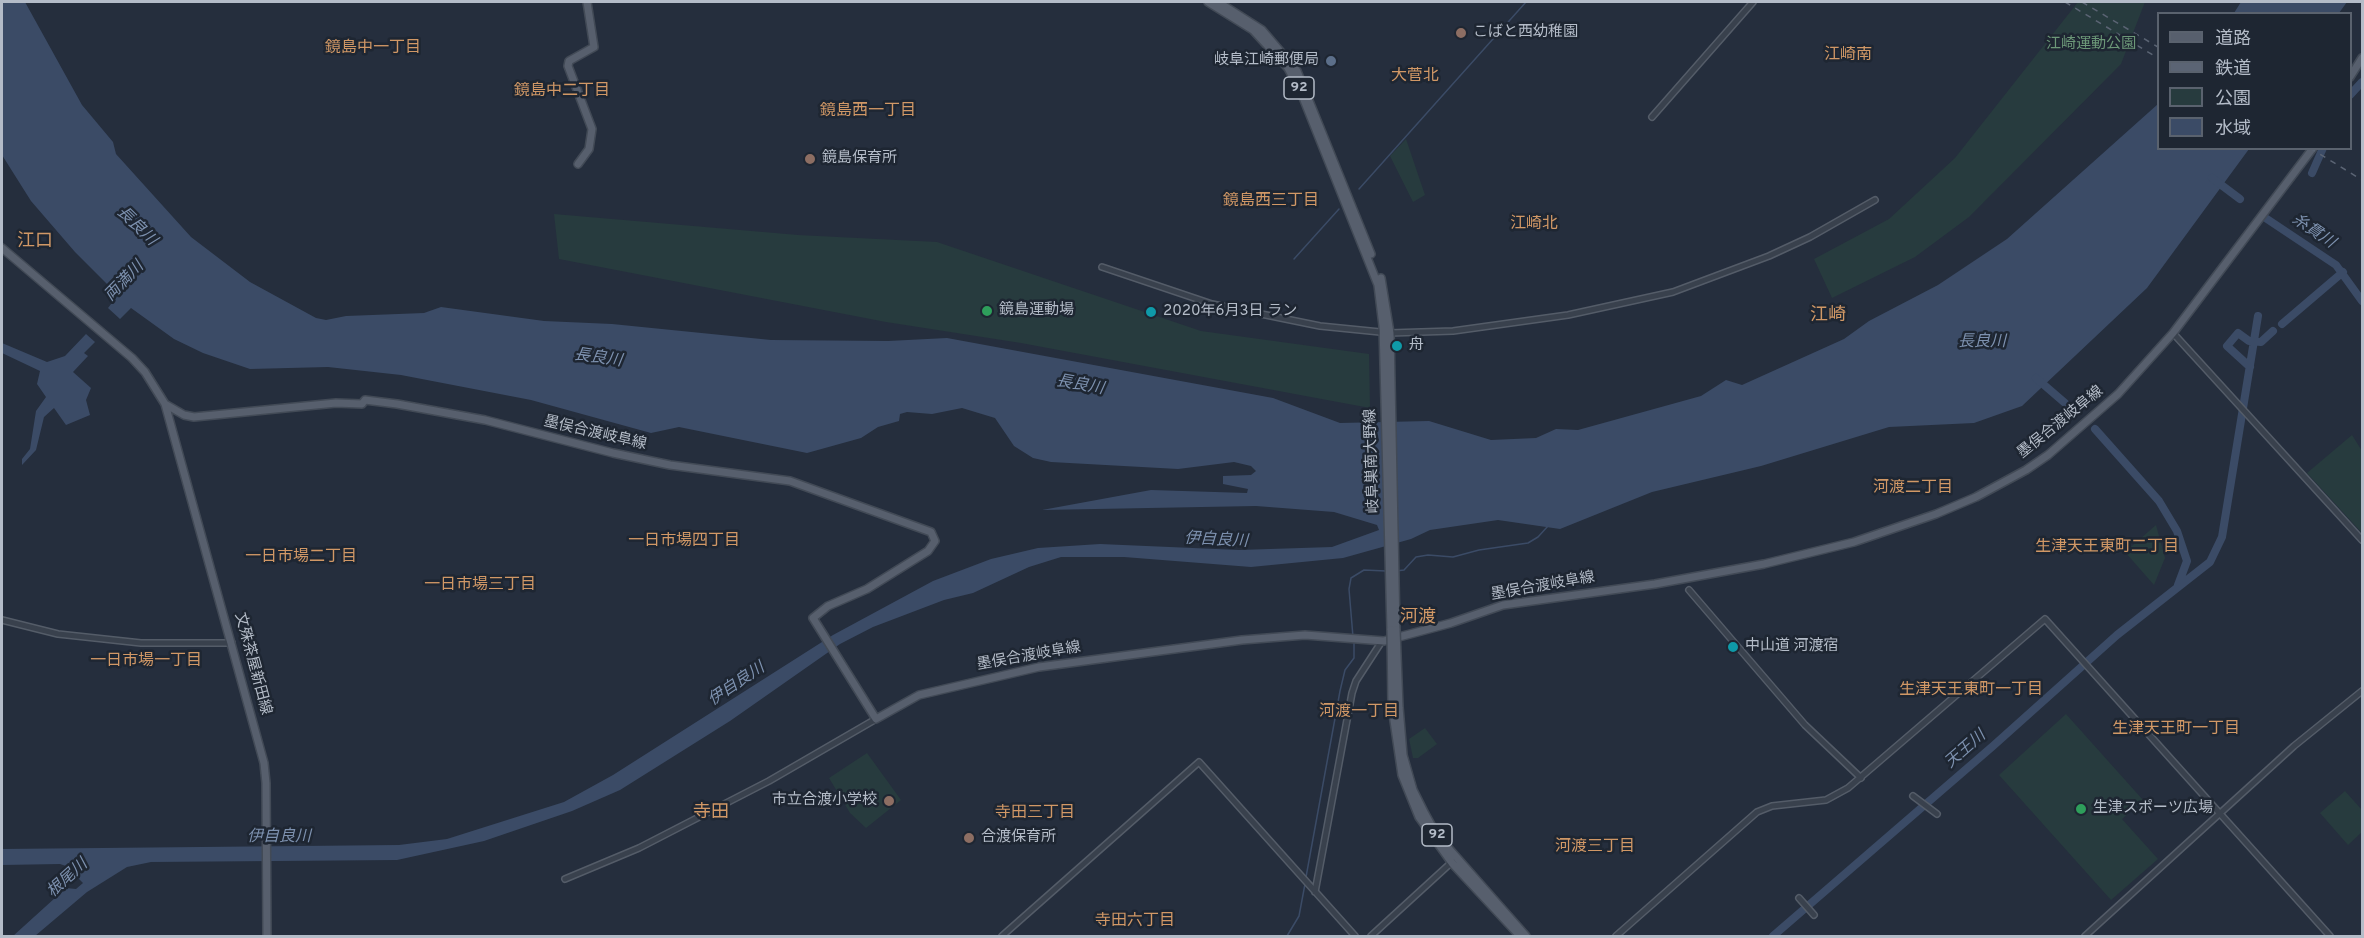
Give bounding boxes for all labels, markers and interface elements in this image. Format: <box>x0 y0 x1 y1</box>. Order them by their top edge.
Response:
legend <box>2157 12 2352 150</box>
place label: こばと西幼稚園 <box>1473 24 1578 42</box>
marker: こばと西幼稚園 <box>1454 26 1468 40</box>
text: 道路 <box>2215 28 2251 51</box>
park label: 江崎運動公園 <box>2046 36 2136 54</box>
district label: 鏡島中一丁目 <box>325 39 421 59</box>
district label: 江崎南 <box>1824 46 1872 66</box>
place label: 岐阜江崎郵便局 <box>1214 52 1319 70</box>
marker: 岐阜江崎郵便局 <box>1324 54 1338 68</box>
text: 鉄道 <box>2215 58 2251 81</box>
district label: 大菅北 <box>1391 67 1439 87</box>
road number: 92 <box>1284 77 1314 99</box>
district label: 鏡島中二丁目 <box>514 82 610 102</box>
text: 公園 <box>2215 88 2251 111</box>
district label: 鏡島西一丁目 <box>820 102 916 122</box>
text: 水域 <box>2215 118 2251 141</box>
place label: 鏡島保育所 <box>822 150 897 168</box>
marker: 鏡島保育所 <box>803 152 817 166</box>
district label: 鏡島西三丁目 <box>1223 192 1319 212</box>
water label: 長良川 <box>112 203 160 251</box>
water label: 糸貫川 <box>2288 211 2338 253</box>
district label: 江崎北 <box>1510 215 1558 235</box>
district label: 江口 <box>17 231 53 253</box>
water label: 両満川 <box>101 258 149 306</box>
place label: 鏡島運動場 <box>999 302 1074 320</box>
place label: 2020年6月3日 ラン <box>1163 303 1297 321</box>
marker: 鏡島運動場 <box>980 304 994 318</box>
marker: 2020年6月3日 ラン <box>1144 305 1158 319</box>
district label: 江崎 <box>1810 305 1846 327</box>
water label: 長良川 <box>1958 333 2006 353</box>
place label: 舟 <box>1409 337 1424 355</box>
marker: 舟 <box>1390 339 1404 353</box>
water label: 長良川 <box>573 346 623 372</box>
water label: 長良川 <box>1055 372 1105 400</box>
street label: 墨俣合渡岐阜線 <box>2015 383 2107 463</box>
street label: 岐阜巣南大野線 <box>1362 408 1384 514</box>
street label: 墨俣合渡岐阜線 <box>542 413 648 455</box>
district label: 河渡二丁目 <box>1873 479 1953 499</box>
water label: 伊自良川 <box>1184 530 1248 552</box>
district label: 一日市場四丁目 <box>628 532 740 552</box>
district label: 生津天王東町二丁目 <box>2035 538 2179 558</box>
district label: 一日市場二丁目 <box>245 548 357 568</box>
street label: 墨俣合渡岐阜線 <box>1490 569 1596 605</box>
district label: 一日市場三丁目 <box>424 576 536 596</box>
district label: 河渡 <box>1400 607 1436 629</box>
street label: 文殊茶屋新田線 <box>230 611 274 717</box>
place label: 中山道 河渡宿 <box>1745 638 1839 656</box>
street label: 墨俣合渡岐阜線 <box>976 639 1082 675</box>
marker: 中山道 河渡宿 <box>1726 640 1740 654</box>
district label: 一日市場一丁目 <box>90 652 202 672</box>
water label: 伊自良川 <box>705 659 769 711</box>
district label: 生津天王東町一丁目 <box>1899 681 2043 701</box>
district label: 河渡一丁目 <box>1319 703 1399 723</box>
district label: 生津天王町一丁目 <box>2112 720 2240 740</box>
water label: 天王川 <box>1942 727 1990 773</box>
place label: 市立合渡小学校 <box>772 792 877 810</box>
marker: 市立合渡小学校 <box>882 794 896 808</box>
place label: 生津スポーツ広場 <box>2093 800 2213 818</box>
district label: 寺田 <box>693 802 729 824</box>
marker: 生津スポーツ広場 <box>2074 802 2088 816</box>
district label: 寺田三丁目 <box>995 804 1075 824</box>
road number: 92 <box>1422 824 1452 846</box>
water label: 伊自良川 <box>247 828 311 848</box>
place label: 合渡保育所 <box>981 829 1056 847</box>
marker: 合渡保育所 <box>962 831 976 845</box>
district label: 河渡三丁目 <box>1555 838 1635 858</box>
water label: 根尾川 <box>44 856 92 902</box>
district label: 寺田六丁目 <box>1095 912 1175 932</box>

